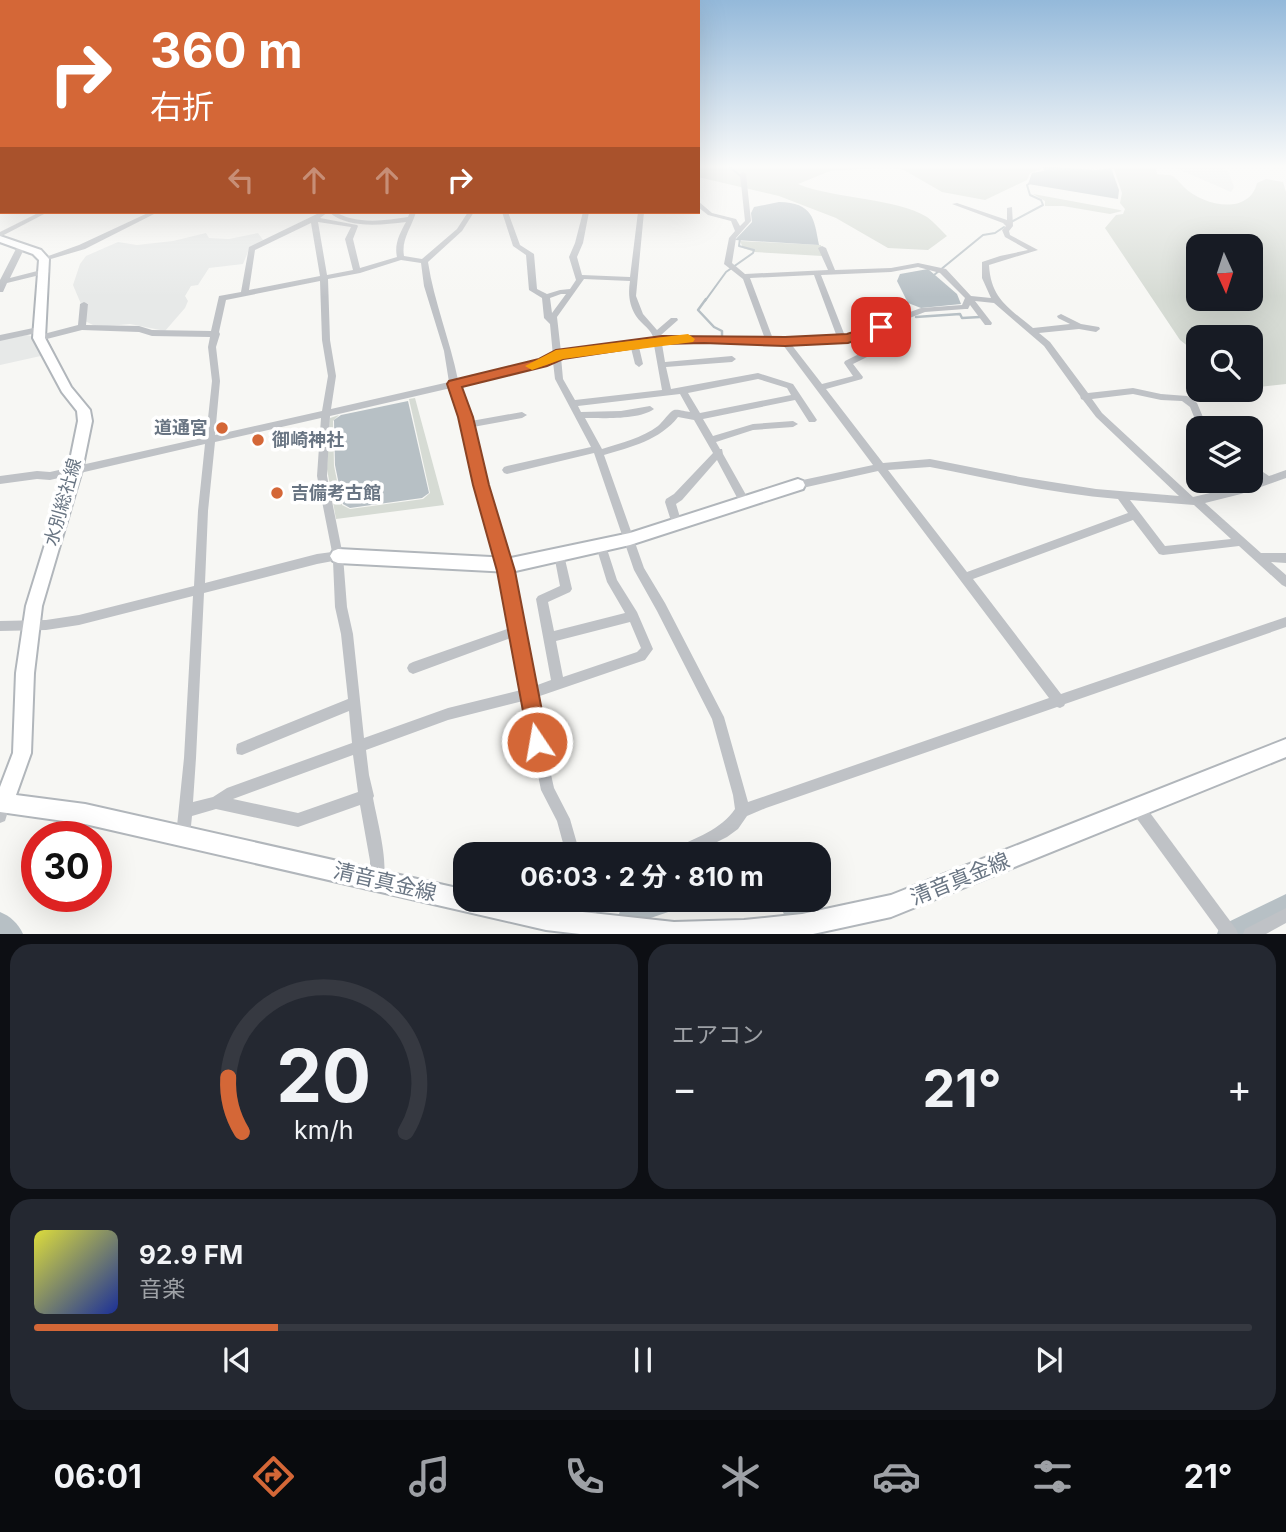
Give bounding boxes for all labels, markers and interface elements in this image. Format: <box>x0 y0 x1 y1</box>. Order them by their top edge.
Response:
text: 360 m <box>150 21 303 80</box>
icon: right <box>35 28 126 119</box>
text: 右折 <box>150 87 214 126</box>
icon: left <box>222 161 260 199</box>
icon: ahead <box>295 161 333 199</box>
icon: ahead <box>368 161 406 199</box>
icon: right <box>441 161 479 199</box>
north arrow <box>1186 234 1264 312</box>
map controls <box>1186 234 1263 493</box>
pin <box>851 297 911 357</box>
icon: arrive <box>862 308 900 346</box>
button: search <box>1186 325 1263 402</box>
button: layers <box>1186 416 1263 493</box>
place label: 道通宮 <box>154 417 208 438</box>
marker: 道通宮 <box>214 420 230 436</box>
place label: 御崎神社 <box>271 429 344 450</box>
marker: 御崎神社 <box>250 432 266 448</box>
street label: 水別総社線 <box>40 456 85 548</box>
place label: 吉備考古館 <box>291 482 381 503</box>
marker: 吉備考古館 <box>269 485 285 501</box>
position arrow <box>500 705 574 779</box>
speed limit sign: 30 <box>21 821 112 912</box>
street label: 清音真金線 <box>906 847 1013 910</box>
street label: 清音真金線 <box>331 858 439 906</box>
text: 06:03 · 2 分 · 810 m <box>520 861 764 892</box>
text: エアコン <box>672 1021 764 1049</box>
text: 20 <box>277 1032 371 1121</box>
text: 21° <box>922 1057 1002 1120</box>
text: − <box>672 1065 697 1111</box>
text: + <box>1227 1065 1252 1111</box>
text: km/h <box>294 1115 354 1145</box>
text: 92.9 FM <box>139 1239 243 1270</box>
text: 音楽 <box>139 1275 185 1303</box>
icon: previous <box>218 1341 256 1379</box>
icon: pause <box>624 1341 662 1379</box>
icon: next <box>1030 1341 1068 1379</box>
icon: directions <box>249 1452 298 1501</box>
icon: music <box>405 1452 454 1501</box>
icon: phone <box>560 1452 609 1501</box>
icon: climate <box>716 1452 765 1501</box>
icon: car <box>872 1452 921 1501</box>
icon: filters <box>1028 1452 1077 1501</box>
text: 06:01 <box>53 1457 142 1496</box>
text: 21° <box>1184 1457 1233 1496</box>

